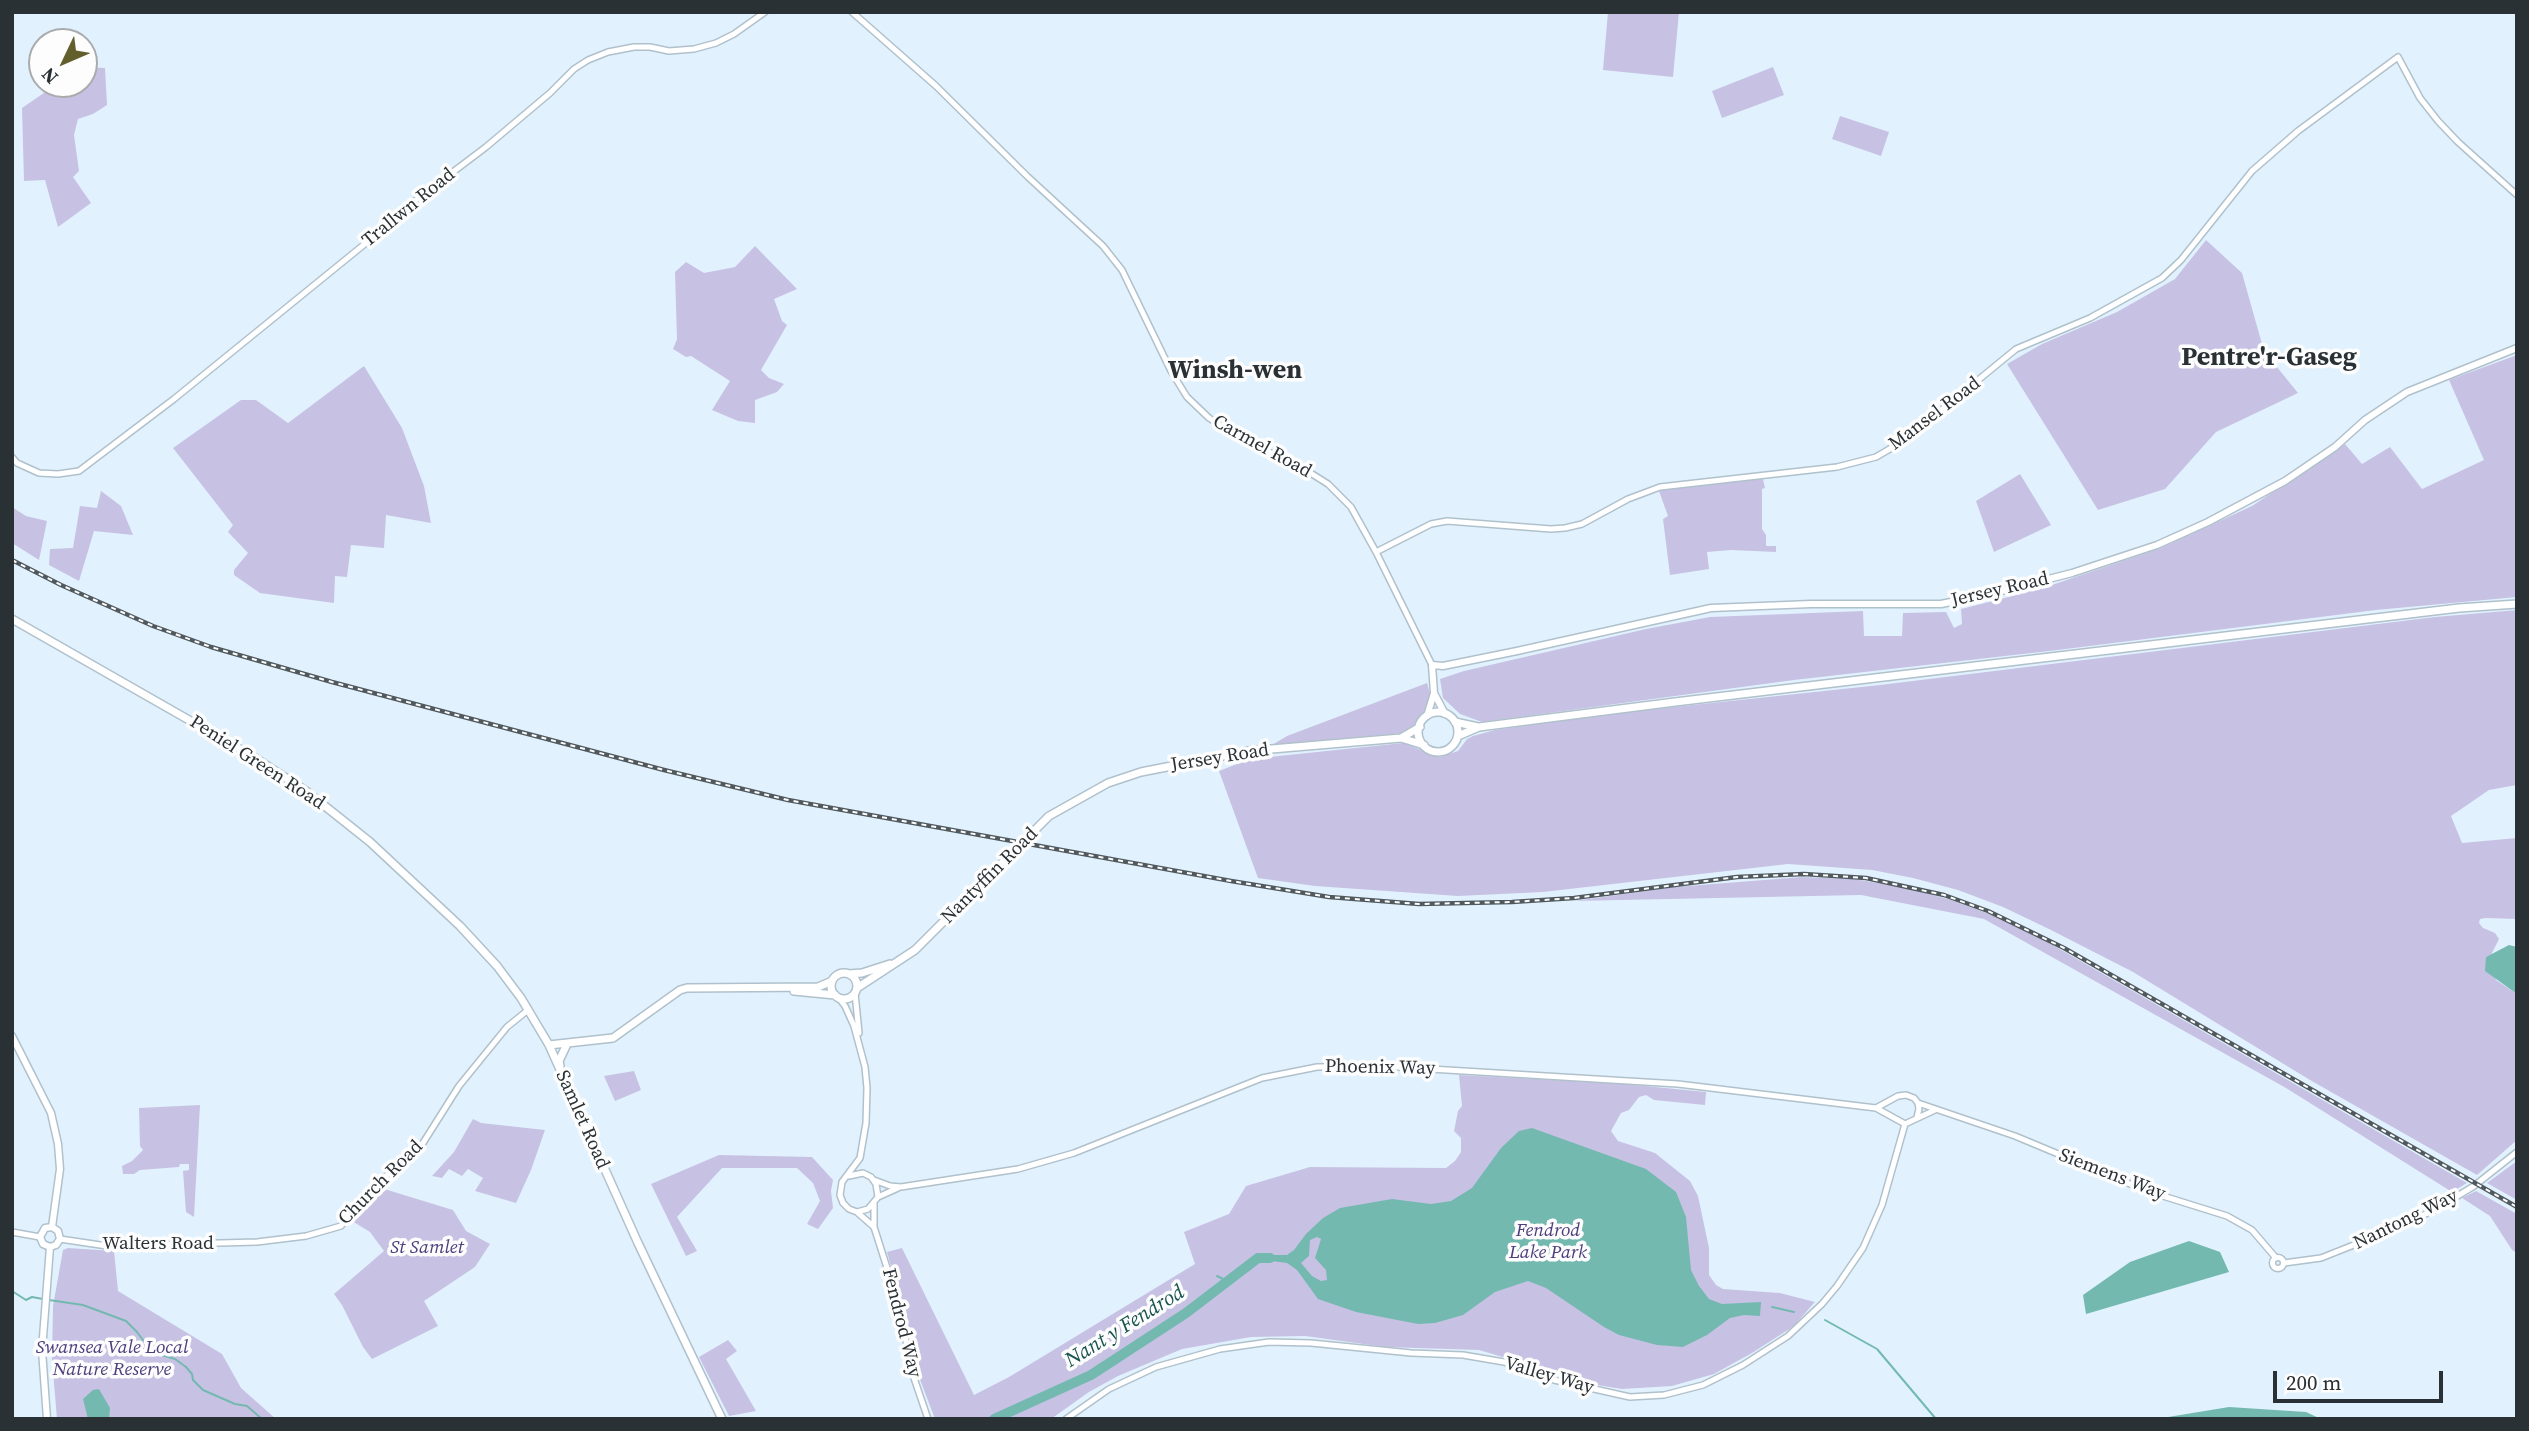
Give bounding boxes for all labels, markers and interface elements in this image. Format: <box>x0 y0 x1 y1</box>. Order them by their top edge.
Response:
north arrow <box>28 28 98 98</box>
text: N <box>35 62 63 90</box>
street label: Trallwn Road <box>358 164 460 252</box>
district label: Pentre'r-Gaseg <box>2181 342 2357 374</box>
district label: Winsh-wen <box>1168 355 1302 387</box>
street label: Mansel Road <box>1885 372 1985 456</box>
street label: Carmel Road <box>1209 411 1315 483</box>
street label: Jersey Road <box>1949 568 2051 612</box>
street label: Peniel Green Road <box>185 711 329 815</box>
street label: Jersey Road <box>1169 739 1271 777</box>
street label: Nantyffin Road <box>937 823 1043 929</box>
street label: Phoenix Way <box>1325 1056 1435 1080</box>
street label: Samlet Road <box>550 1067 614 1173</box>
street label: Church Road <box>334 1136 428 1230</box>
street label: Siemens Way <box>2056 1144 2168 1206</box>
street label: Nantong Way <box>2350 1185 2462 1255</box>
park label: Fendrod Lake Park <box>1509 1220 1587 1264</box>
street label: Walters Road <box>102 1233 214 1255</box>
park label: St Samlet <box>390 1237 464 1259</box>
street label: Fendrod Way <box>876 1266 926 1380</box>
water label: Nant y Fendrod <box>1061 1280 1189 1374</box>
park label: Swansea Vale Local Nature Reserve <box>36 1337 188 1381</box>
street label: Valley Way <box>1502 1352 1596 1400</box>
scale bar <box>2277 1358 2447 1402</box>
text: 200 m <box>2286 1368 2341 1397</box>

